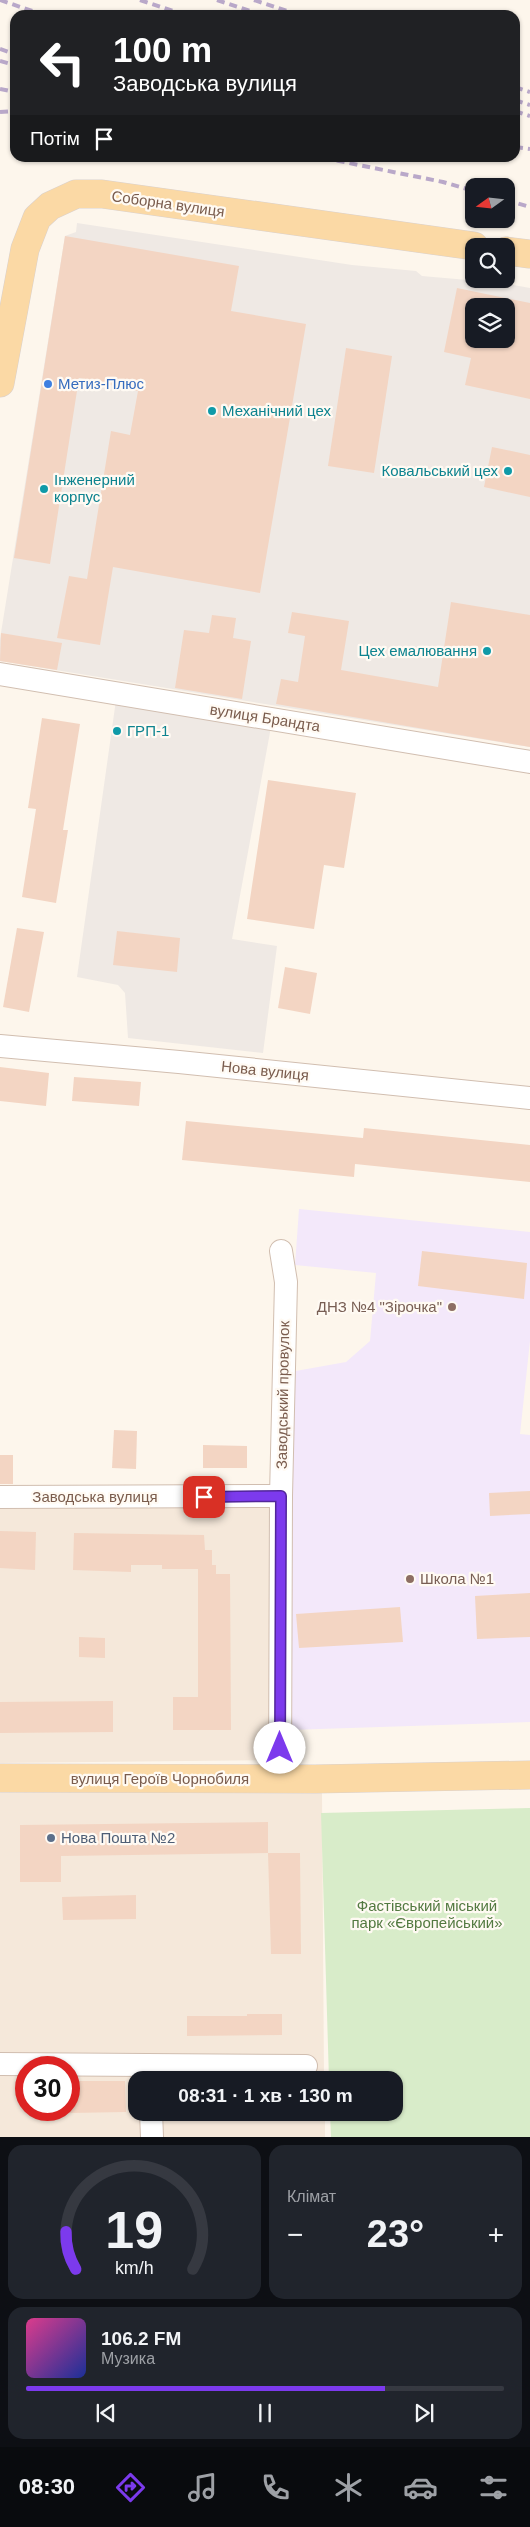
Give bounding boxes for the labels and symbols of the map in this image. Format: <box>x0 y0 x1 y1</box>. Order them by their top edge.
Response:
north arrow <box>465 178 515 228</box>
street label: Соборна вулиця <box>110 187 226 220</box>
place label: Метиз-Плюс <box>58 375 144 392</box>
marker: Метиз-Плюс <box>42 378 54 390</box>
place label: Механічний цех <box>222 402 331 419</box>
marker: Механічний цех <box>206 405 218 417</box>
place label: Ковальський цех <box>381 462 498 479</box>
marker: Ковальський цех <box>502 465 514 477</box>
place label: Інженерний корпус <box>54 471 135 505</box>
marker: Інженерний корпус <box>38 483 50 495</box>
place label: Цех емалювання <box>358 642 477 659</box>
marker: Цех емалювання <box>481 645 493 657</box>
street label: вулиця Брандта <box>209 700 322 735</box>
place label: ГРП-1 <box>127 722 169 739</box>
marker: ГРП-1 <box>111 725 123 737</box>
street label: Нова вулиця <box>220 1057 310 1084</box>
place label: ДНЗ №4 "Зірочка" <box>317 1298 442 1315</box>
marker: ДНЗ №4 "Зірочка" <box>446 1301 458 1313</box>
street label: Заводський провулок <box>273 1320 292 1469</box>
pin <box>183 1476 225 1518</box>
street label: Заводська вулиця <box>32 1488 158 1505</box>
place label: Школа №1 <box>420 1570 494 1587</box>
marker: Школа №1 <box>404 1573 416 1585</box>
position arrow <box>253 1721 305 1773</box>
street label: вулиця Героїв Чорнобиля <box>71 1770 249 1787</box>
place label: Нова Пошта №2 <box>61 1829 175 1846</box>
marker: Нова Пошта №2 <box>45 1832 57 1844</box>
park label: Фастівський міський парк «Європейський» <box>351 1897 503 1931</box>
speed limit sign: 30 <box>15 2056 80 2121</box>

